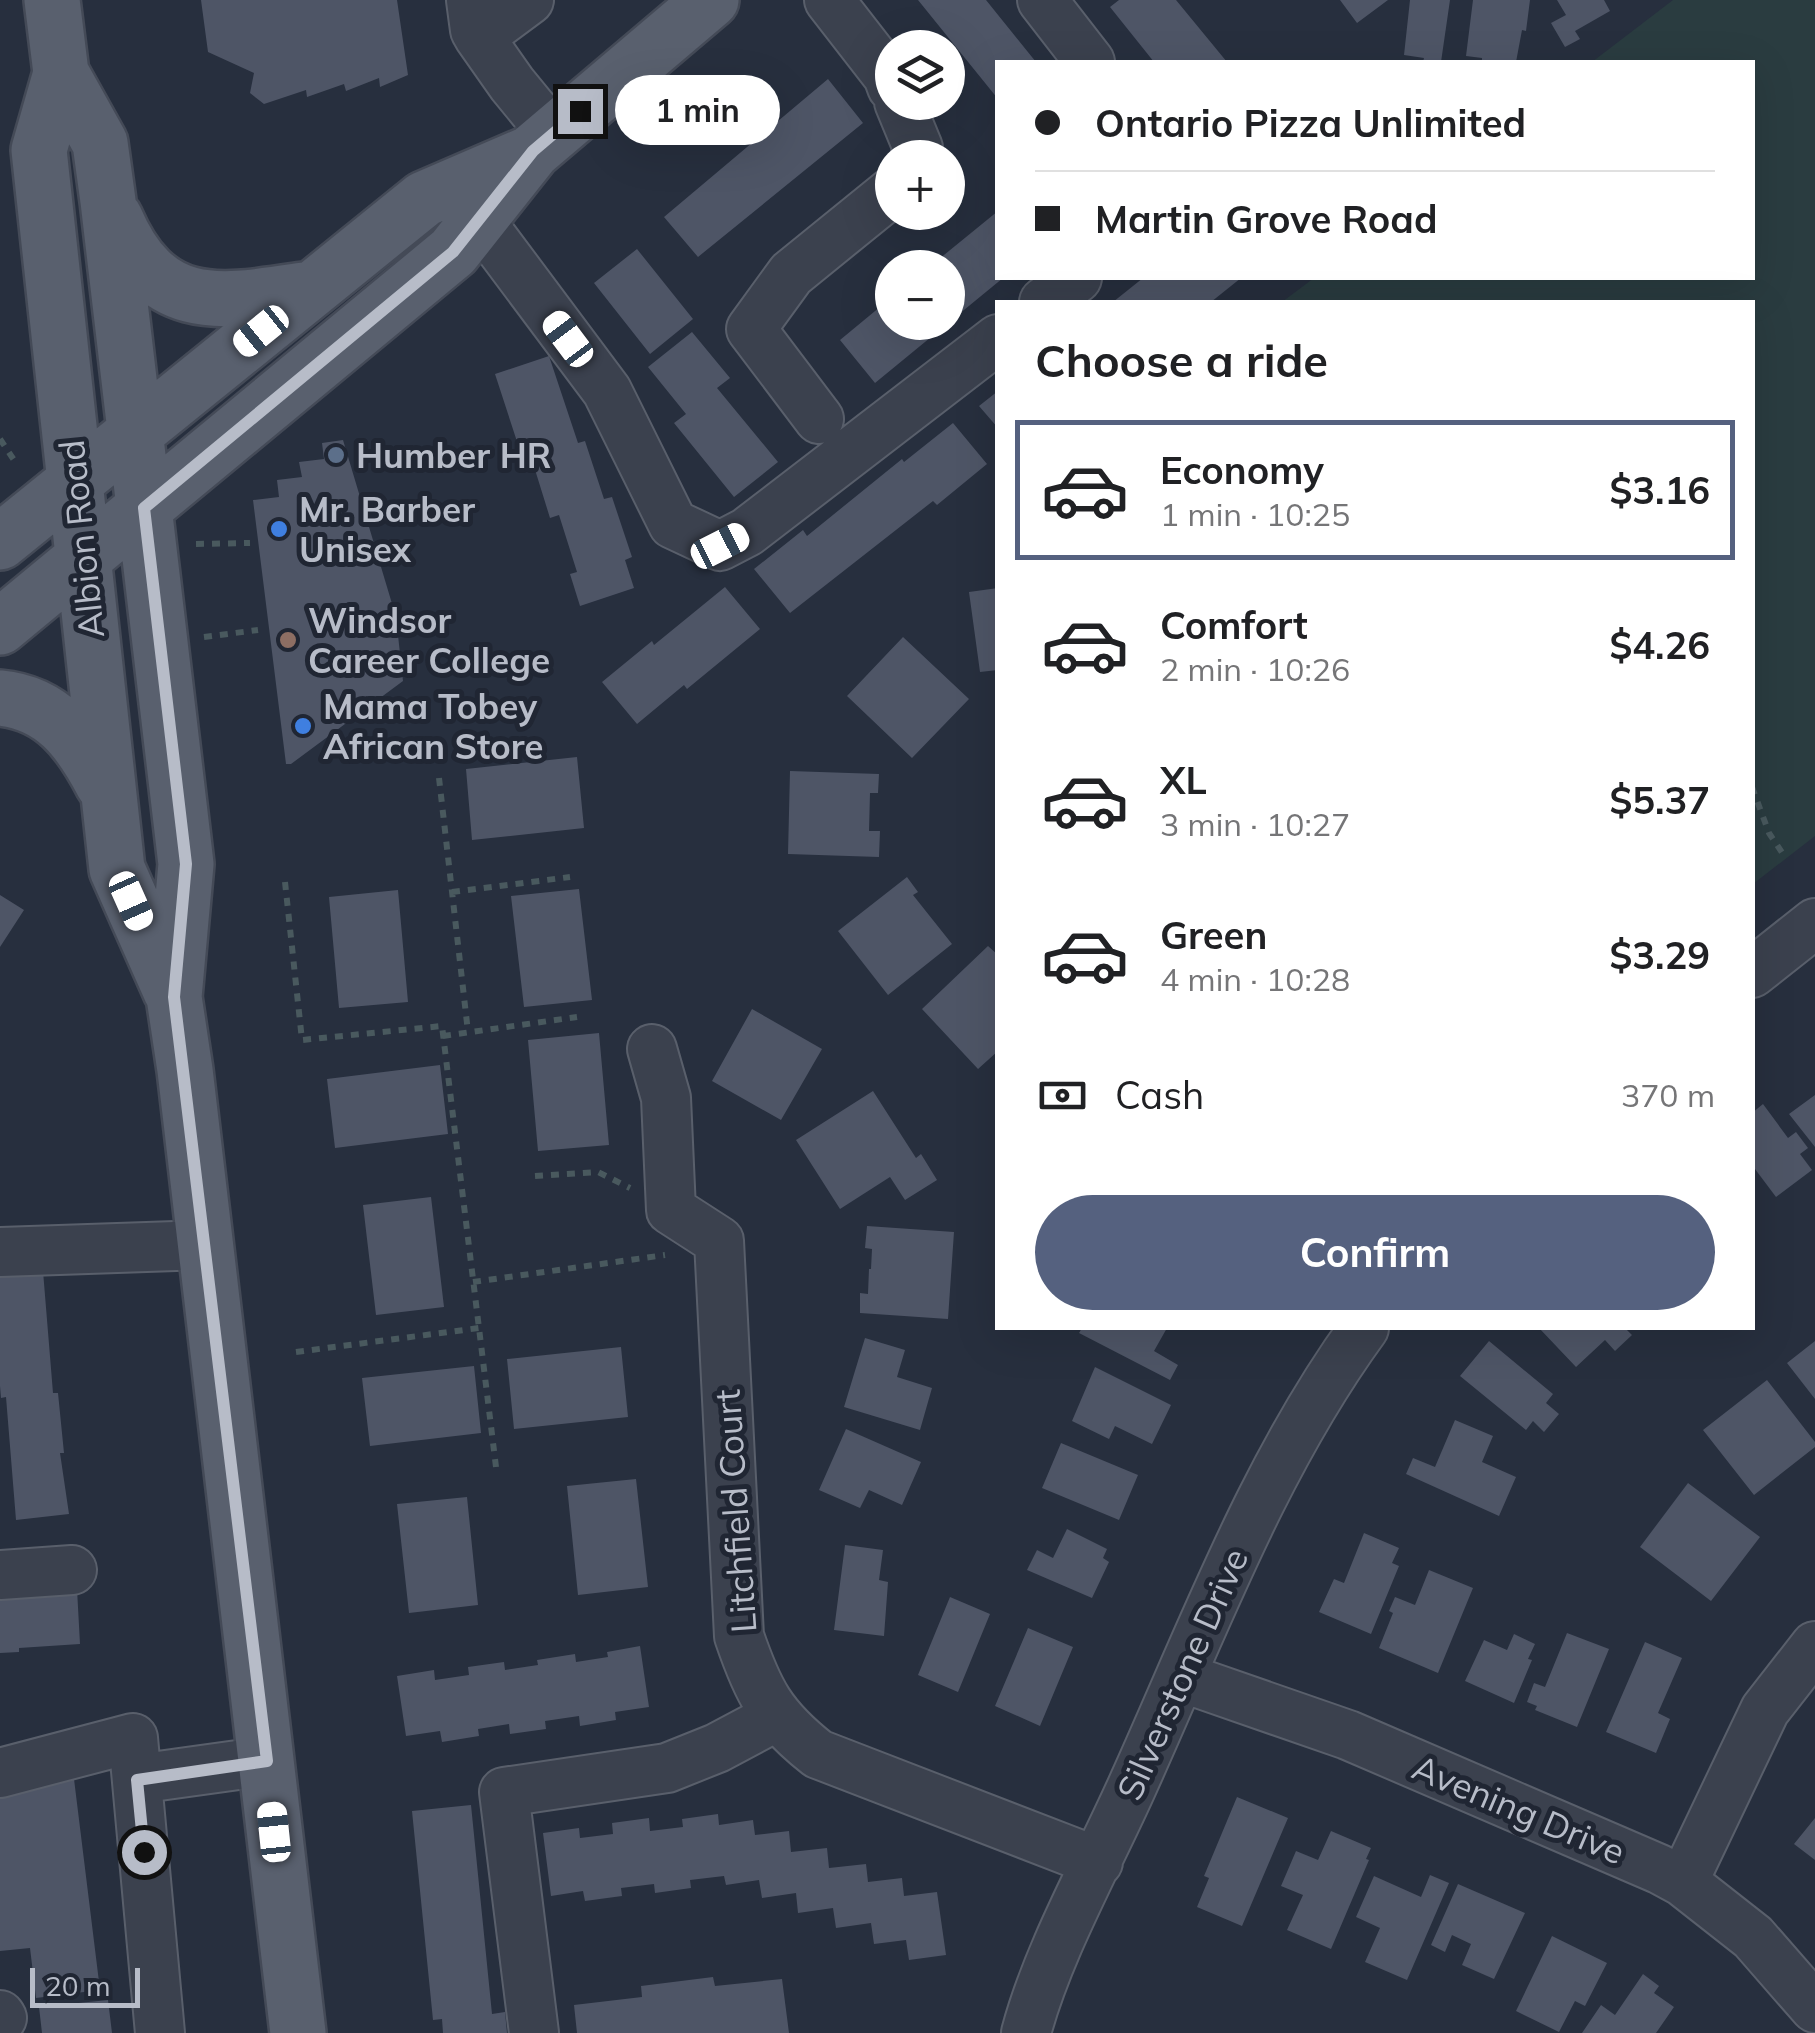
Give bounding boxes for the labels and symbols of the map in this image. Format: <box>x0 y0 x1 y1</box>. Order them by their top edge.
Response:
callout: 1 min <box>615 76 780 146</box>
route end <box>558 89 603 134</box>
car <box>228 300 294 362</box>
car <box>538 306 598 372</box>
place label: Humber HR <box>356 433 551 477</box>
street label: Albion Road <box>49 438 113 640</box>
marker: Humber HR <box>325 444 347 466</box>
place label: Mr. Barber Unisex <box>299 487 475 571</box>
marker: Mr. Barber Unisex <box>268 518 290 540</box>
car <box>686 519 754 573</box>
place label: Windsor Career College <box>308 598 550 682</box>
marker: Windsor Career College <box>277 629 299 651</box>
place label: Mama Tobey African Store <box>323 684 543 768</box>
marker: Mama Tobey African Store <box>292 715 314 737</box>
car <box>105 867 157 935</box>
street label: Litchfield Court <box>705 1388 765 1634</box>
street label: Silverstone Drive <box>1107 1541 1257 1807</box>
street label: Avening Drive <box>1406 1745 1632 1873</box>
car <box>256 1801 292 1863</box>
route start <box>122 1830 167 1875</box>
scale bar <box>30 1963 140 2008</box>

